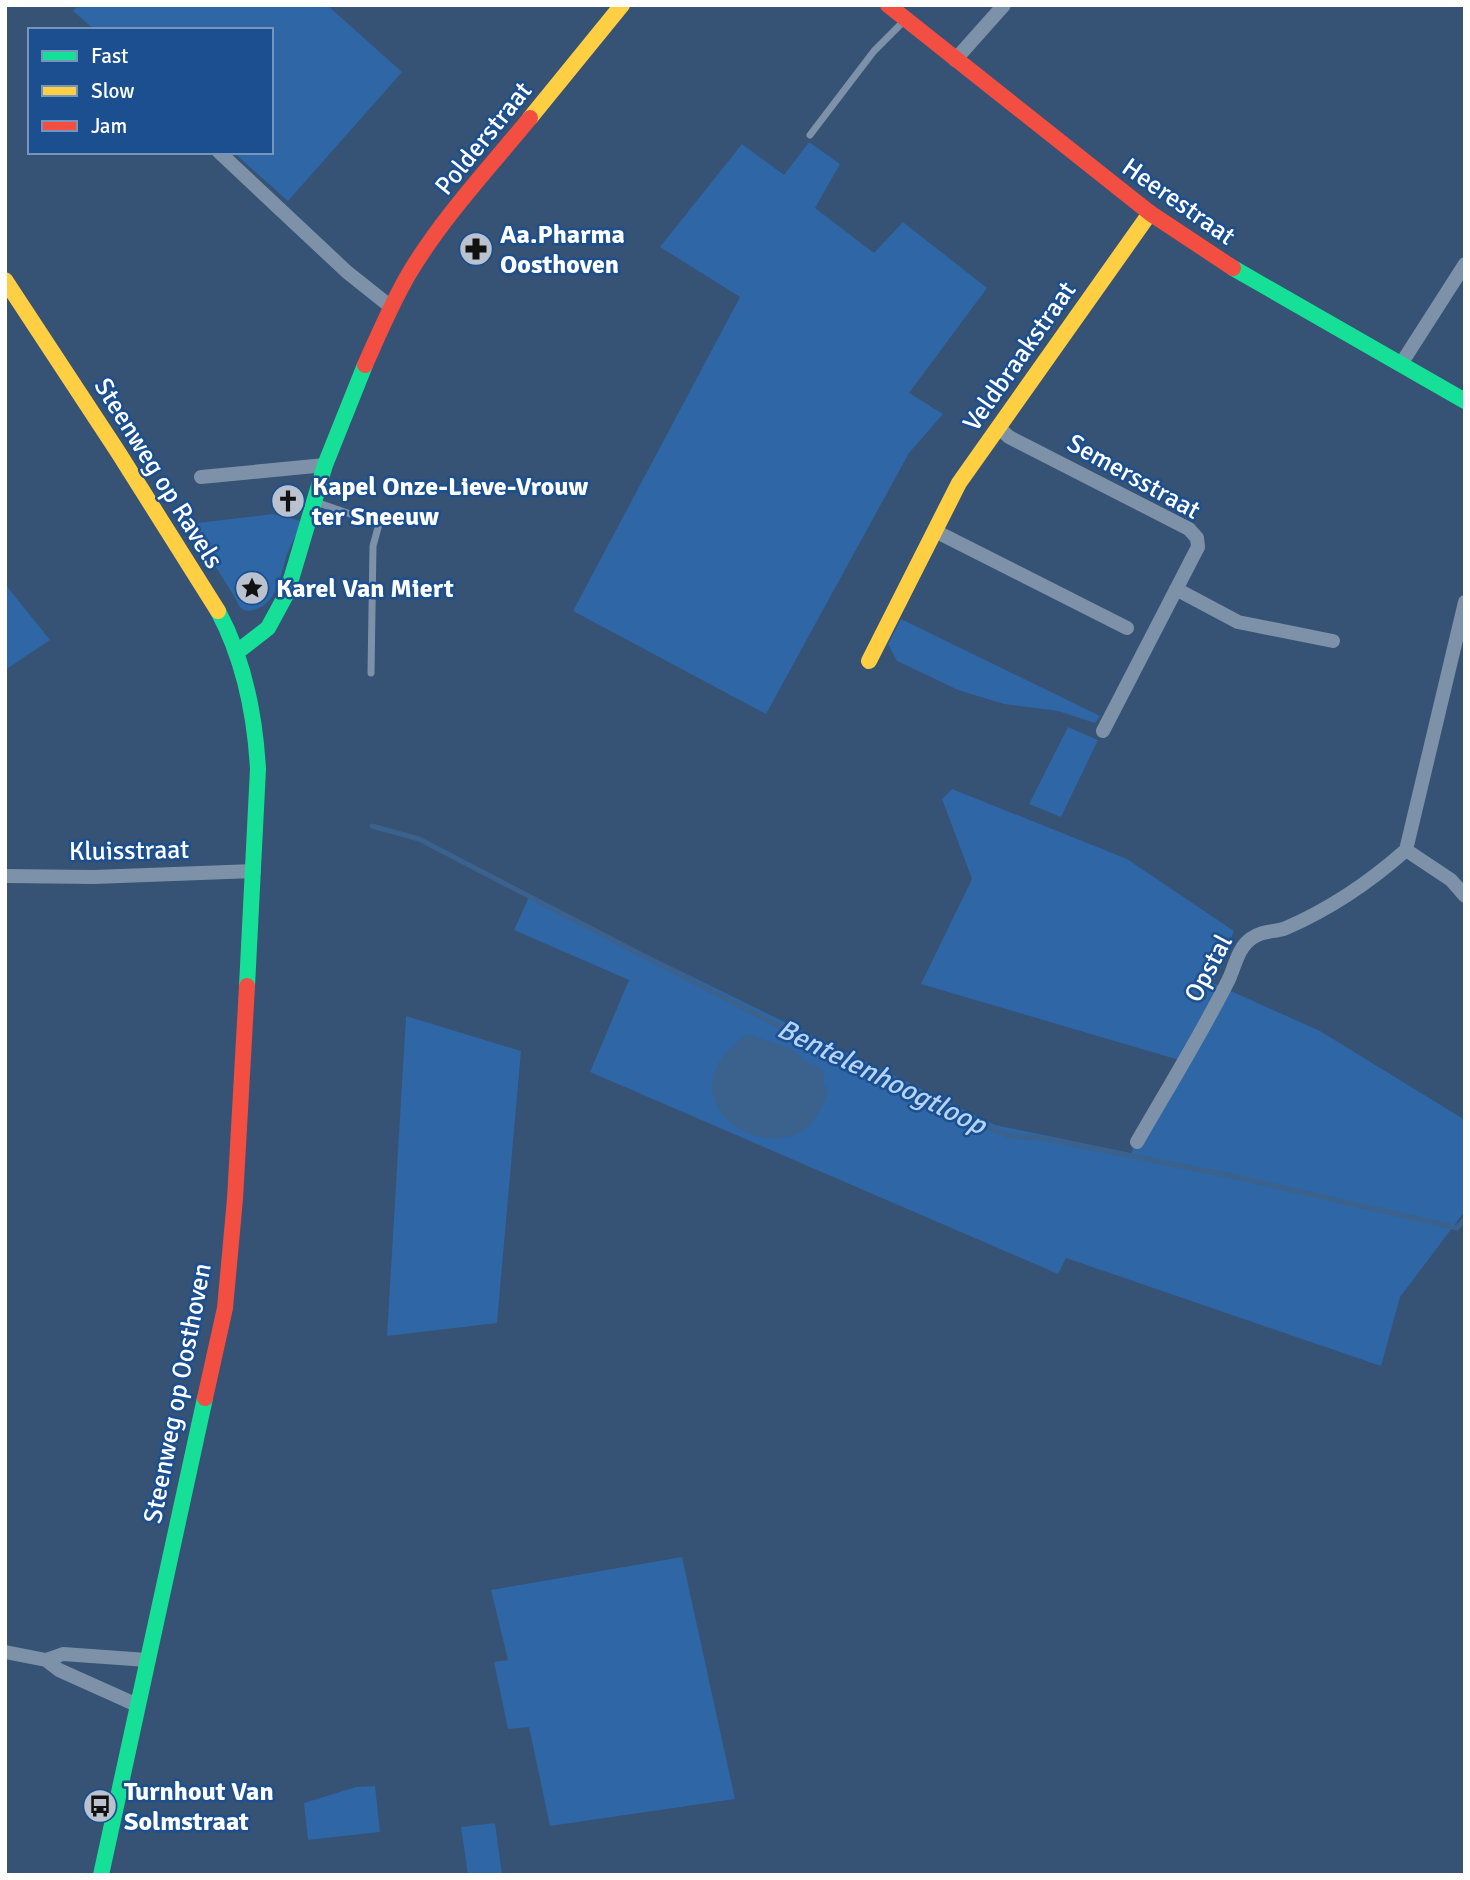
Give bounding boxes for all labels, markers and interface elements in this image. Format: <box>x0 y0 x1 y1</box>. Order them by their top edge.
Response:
legend <box>28 28 273 154</box>
text: Fast <box>91 43 128 69</box>
street label: Polderstraat <box>428 76 539 202</box>
text: Slow <box>91 78 135 104</box>
text: Jam <box>91 113 127 139</box>
street label: Heerestraat <box>1116 151 1241 252</box>
place label: Aa.Pharma Oosthoven <box>500 219 625 281</box>
pharmacy icon: Aa.Pharma Oosthoven <box>457 230 495 268</box>
street label: Veldbraakstraat <box>956 276 1083 438</box>
street label: Steenweg op Ravels <box>87 372 230 575</box>
street label: Semersstraat <box>1061 427 1206 527</box>
place label: Kapel Onze-Lieve-Vrouw ter Sneeuw <box>311 471 589 533</box>
church icon: Kapel Onze-Lieve-Vrouw ter Sneeuw <box>269 482 307 520</box>
place icon: Karel Van Miert <box>233 569 271 607</box>
place label: Karel Van Miert <box>276 573 454 605</box>
street label: Kluisstraat <box>69 834 189 868</box>
street label: Opstal <box>1178 929 1240 1008</box>
water label: Bentelenhoogtloop <box>772 1012 992 1143</box>
street label: Steenweg op Oosthoven <box>137 1260 219 1526</box>
place label: Turnhout Van Solmstraat <box>124 1776 274 1838</box>
bus stop icon: Turnhout Van Solmstraat <box>81 1787 119 1825</box>

